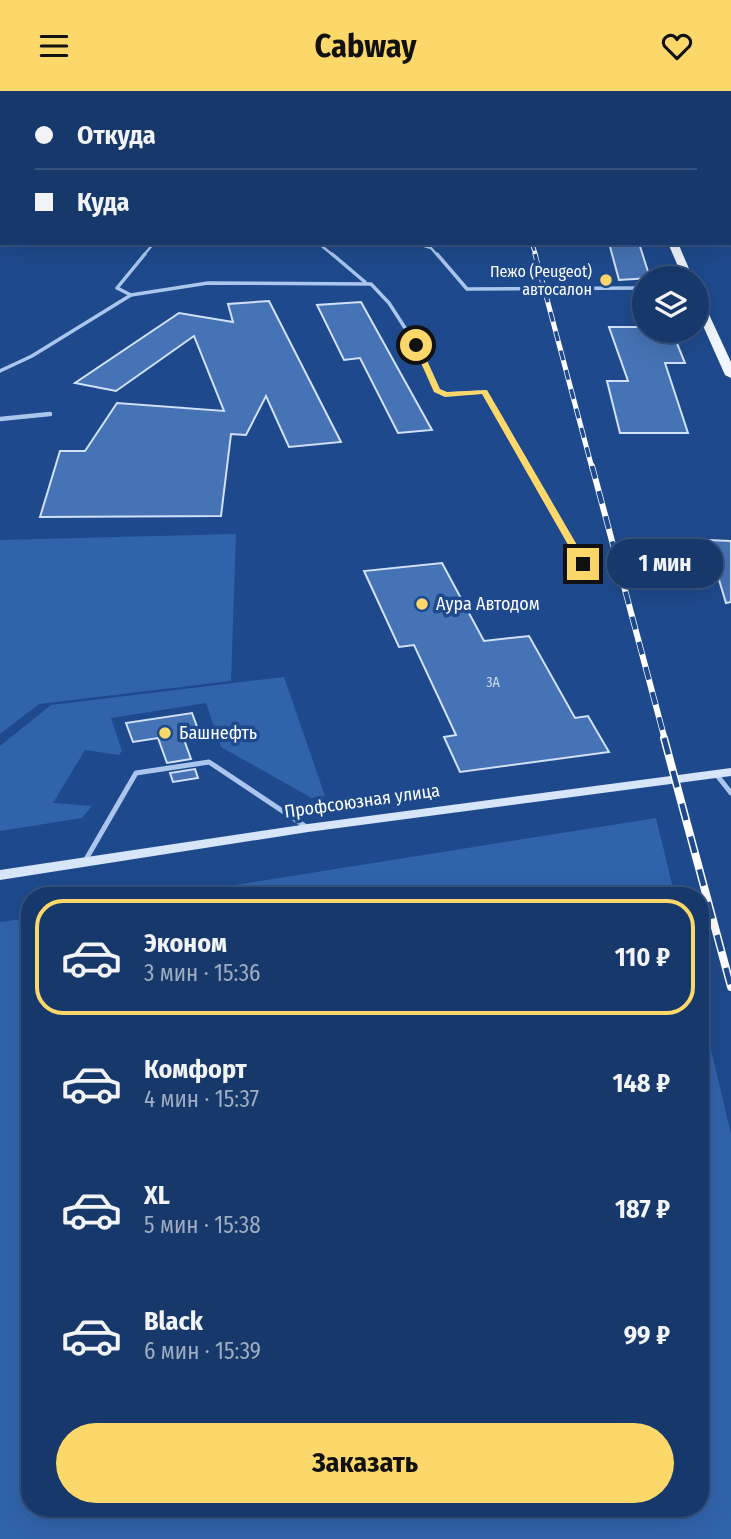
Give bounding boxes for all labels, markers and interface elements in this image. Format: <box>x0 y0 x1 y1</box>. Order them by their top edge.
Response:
icon: menu <box>35 27 73 65</box>
text: Cabway <box>315 27 416 65</box>
icon: heart <box>658 27 696 65</box>
text: Откуда <box>77 120 156 151</box>
text: Куда <box>77 187 130 218</box>
place label: Пежо (Peugeot) автосалон <box>490 262 592 299</box>
map controls <box>632 266 709 343</box>
button: layers <box>632 266 709 343</box>
marker: Пежо (Peugeot) автосалон <box>598 272 614 288</box>
route start <box>400 329 432 361</box>
callout: 1 мин <box>608 539 723 589</box>
route end <box>567 548 599 580</box>
text: 1 мин <box>638 549 692 577</box>
place label: Аура Автодом <box>436 593 540 615</box>
marker: Аура Автодом <box>414 596 430 612</box>
house number: 3А <box>486 674 500 691</box>
place label: Башнефть <box>179 722 257 744</box>
marker: Башнефть <box>157 725 173 741</box>
street label: Профсоюзная улица <box>283 779 441 823</box>
icon: car <box>60 926 123 989</box>
text: Эконом <box>144 928 227 959</box>
text: 110 ₽ <box>615 942 670 973</box>
text: 3 мин · 15:36 <box>144 959 260 987</box>
icon: car <box>60 1052 123 1115</box>
text: Комфорт <box>144 1054 247 1085</box>
text: 148 ₽ <box>612 1068 670 1099</box>
text: 4 мин · 15:37 <box>144 1085 259 1113</box>
icon: car <box>60 1178 123 1241</box>
text: XL <box>144 1180 170 1211</box>
text: 187 ₽ <box>615 1194 670 1225</box>
text: 5 мин · 15:38 <box>144 1211 261 1239</box>
icon: car <box>60 1304 123 1367</box>
text: Black <box>144 1306 203 1337</box>
text: 99 ₽ <box>624 1320 670 1351</box>
text: 6 мин · 15:39 <box>144 1337 261 1365</box>
button: Заказать <box>56 1423 674 1503</box>

